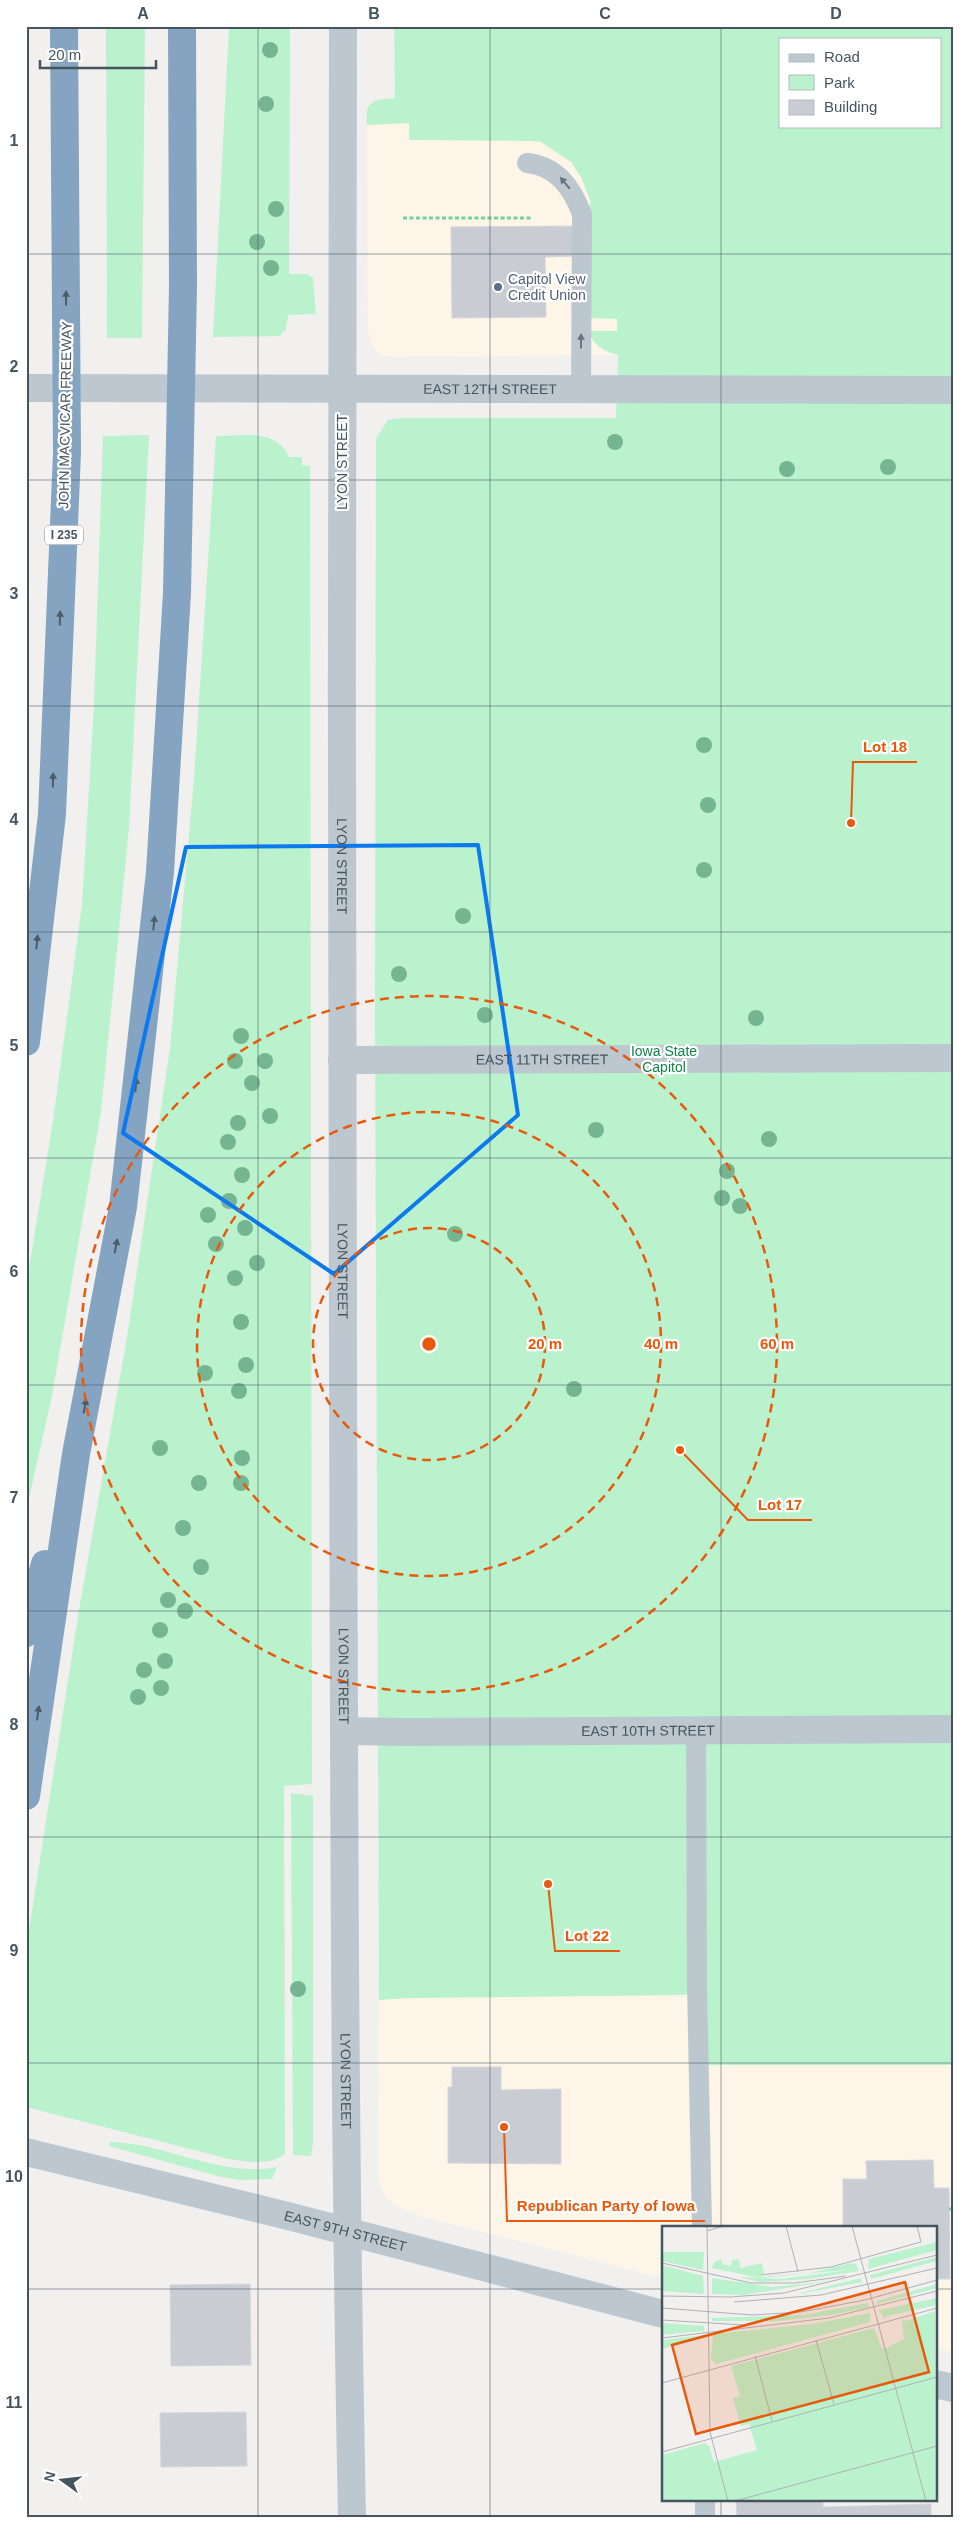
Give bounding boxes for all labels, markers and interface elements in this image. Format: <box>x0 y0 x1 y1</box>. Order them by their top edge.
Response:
text: A <box>137 5 149 22</box>
text: B <box>368 5 380 22</box>
text: C <box>599 5 611 22</box>
text: D <box>830 5 842 22</box>
scale bar <box>40 38 156 70</box>
legend <box>779 38 942 128</box>
text: 20 m <box>48 46 81 63</box>
text: Road <box>824 48 860 65</box>
text: Park <box>824 74 855 91</box>
text: Building <box>824 98 877 115</box>
text: 1 <box>10 132 19 149</box>
one-way arrow <box>559 177 570 190</box>
place label: Capitol View Credit Union <box>508 271 586 303</box>
marker: Capitol View Credit Union <box>492 281 504 293</box>
one-way arrow <box>62 289 70 305</box>
street label: JOHN MACVICAR FREEWAY <box>55 320 75 509</box>
one-way arrow <box>577 333 585 349</box>
text: 2 <box>10 358 19 375</box>
street label: EAST 12TH STREET <box>423 381 557 397</box>
street label: LYON STREET <box>334 413 350 510</box>
road number: I 235 <box>45 526 83 544</box>
text: 3 <box>10 585 19 602</box>
one-way arrow <box>56 609 64 625</box>
callout: Lot 18 <box>853 732 917 762</box>
text: Lot 18 <box>863 738 907 755</box>
one-way arrow <box>49 772 57 788</box>
text: 4 <box>10 811 19 828</box>
street label: LYON STREET <box>334 818 350 915</box>
one-way arrow <box>150 915 158 931</box>
one-way arrow <box>33 933 41 949</box>
text: 5 <box>10 1037 19 1054</box>
park label: Iowa State Capitol <box>631 1043 697 1075</box>
street label: EAST 11TH STREET <box>476 1051 609 1068</box>
one-way arrow <box>132 1077 140 1093</box>
street label: LYON STREET <box>335 1223 351 1320</box>
one-way arrow <box>112 1238 120 1254</box>
text: 6 <box>10 1263 19 1280</box>
centre of rings <box>420 1335 438 1353</box>
text: 20 m <box>528 1335 562 1352</box>
text: 40 m <box>644 1335 678 1352</box>
text: 60 m <box>760 1335 794 1352</box>
one-way arrow <box>82 1397 90 1413</box>
text: 7 <box>10 1489 19 1506</box>
callout: Lot 17 <box>748 1490 812 1520</box>
text: Lot 17 <box>758 1496 802 1513</box>
street label: LYON STREET <box>336 1628 352 1725</box>
one-way arrow <box>35 1705 43 1721</box>
text: 8 <box>10 1716 19 1733</box>
street label: EAST 10TH STREET <box>581 1722 715 1739</box>
callout: Lot 22 <box>555 1921 620 1951</box>
text: Lot 22 <box>565 1927 609 1944</box>
text: 9 <box>10 1942 19 1959</box>
street label: LYON STREET <box>338 2033 354 2130</box>
text: 10 <box>5 2168 23 2185</box>
callout: Republican Party of Iowa <box>507 2191 705 2221</box>
text: Republican Party of Iowa <box>517 2197 696 2214</box>
street label: EAST 9TH STREET <box>282 2207 409 2255</box>
inset map <box>662 2226 936 2500</box>
text: 11 <box>6 2394 23 2411</box>
north arrow <box>38 2456 88 2506</box>
text: N <box>40 2470 58 2484</box>

